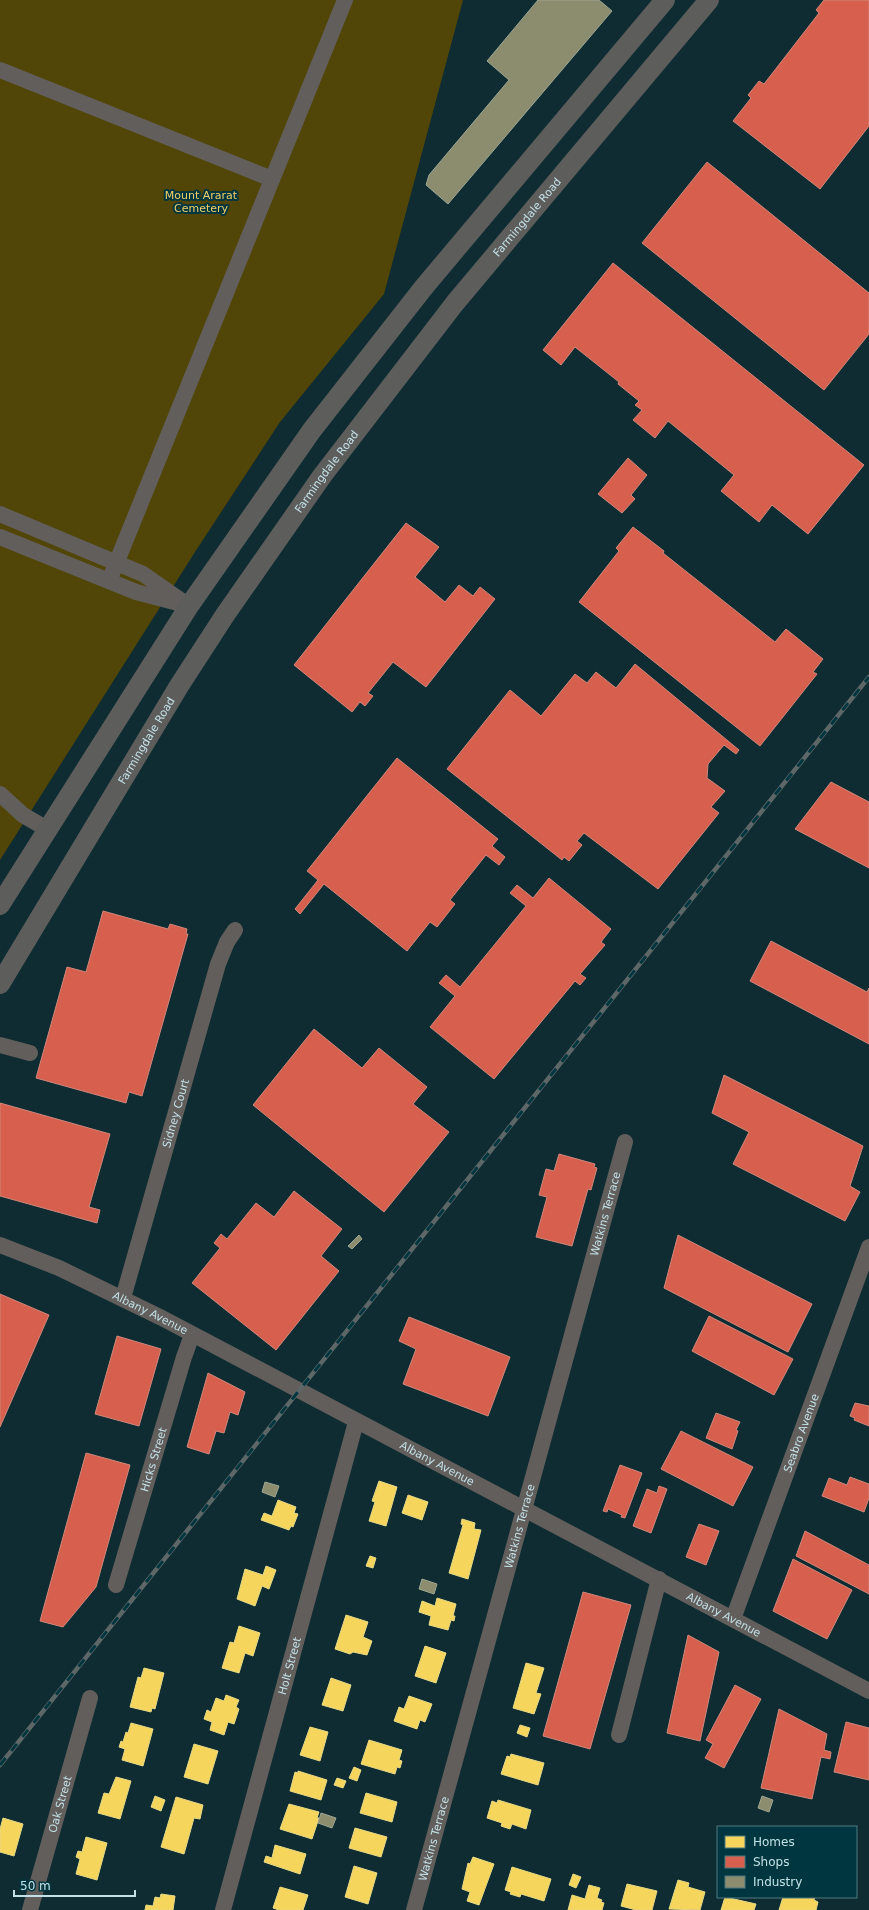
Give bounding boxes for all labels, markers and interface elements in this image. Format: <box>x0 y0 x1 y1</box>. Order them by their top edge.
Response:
street label: Farmingdale Road <box>490 175 564 259</box>
park label: Mount Ararat Cemetery <box>165 189 238 215</box>
street label: Farmingdale Road <box>292 428 361 515</box>
street label: Farmingdale Road <box>115 695 177 786</box>
street label: Sidney Court <box>160 1077 192 1149</box>
street label: Watkins Terrace <box>587 1170 623 1257</box>
street label: Albany Avenue <box>111 1289 190 1337</box>
street label: Seabro Avenue <box>781 1392 821 1474</box>
street label: Hicks Street <box>138 1425 169 1493</box>
street label: Albany Avenue <box>398 1438 477 1488</box>
street label: Watkins Terrace <box>502 1482 537 1570</box>
street label: Albany Avenue <box>684 1589 763 1639</box>
street label: Holt Street <box>275 1635 304 1696</box>
street label: Oak Street <box>46 1773 74 1834</box>
street label: Watkins Terrace <box>416 1795 451 1882</box>
legend <box>717 1826 857 1898</box>
text: Homes <box>753 1835 795 1849</box>
text: Shops <box>753 1855 789 1869</box>
scale bar <box>14 1872 135 1898</box>
text: Industry <box>753 1875 802 1889</box>
text: 50 m <box>20 1879 51 1893</box>

